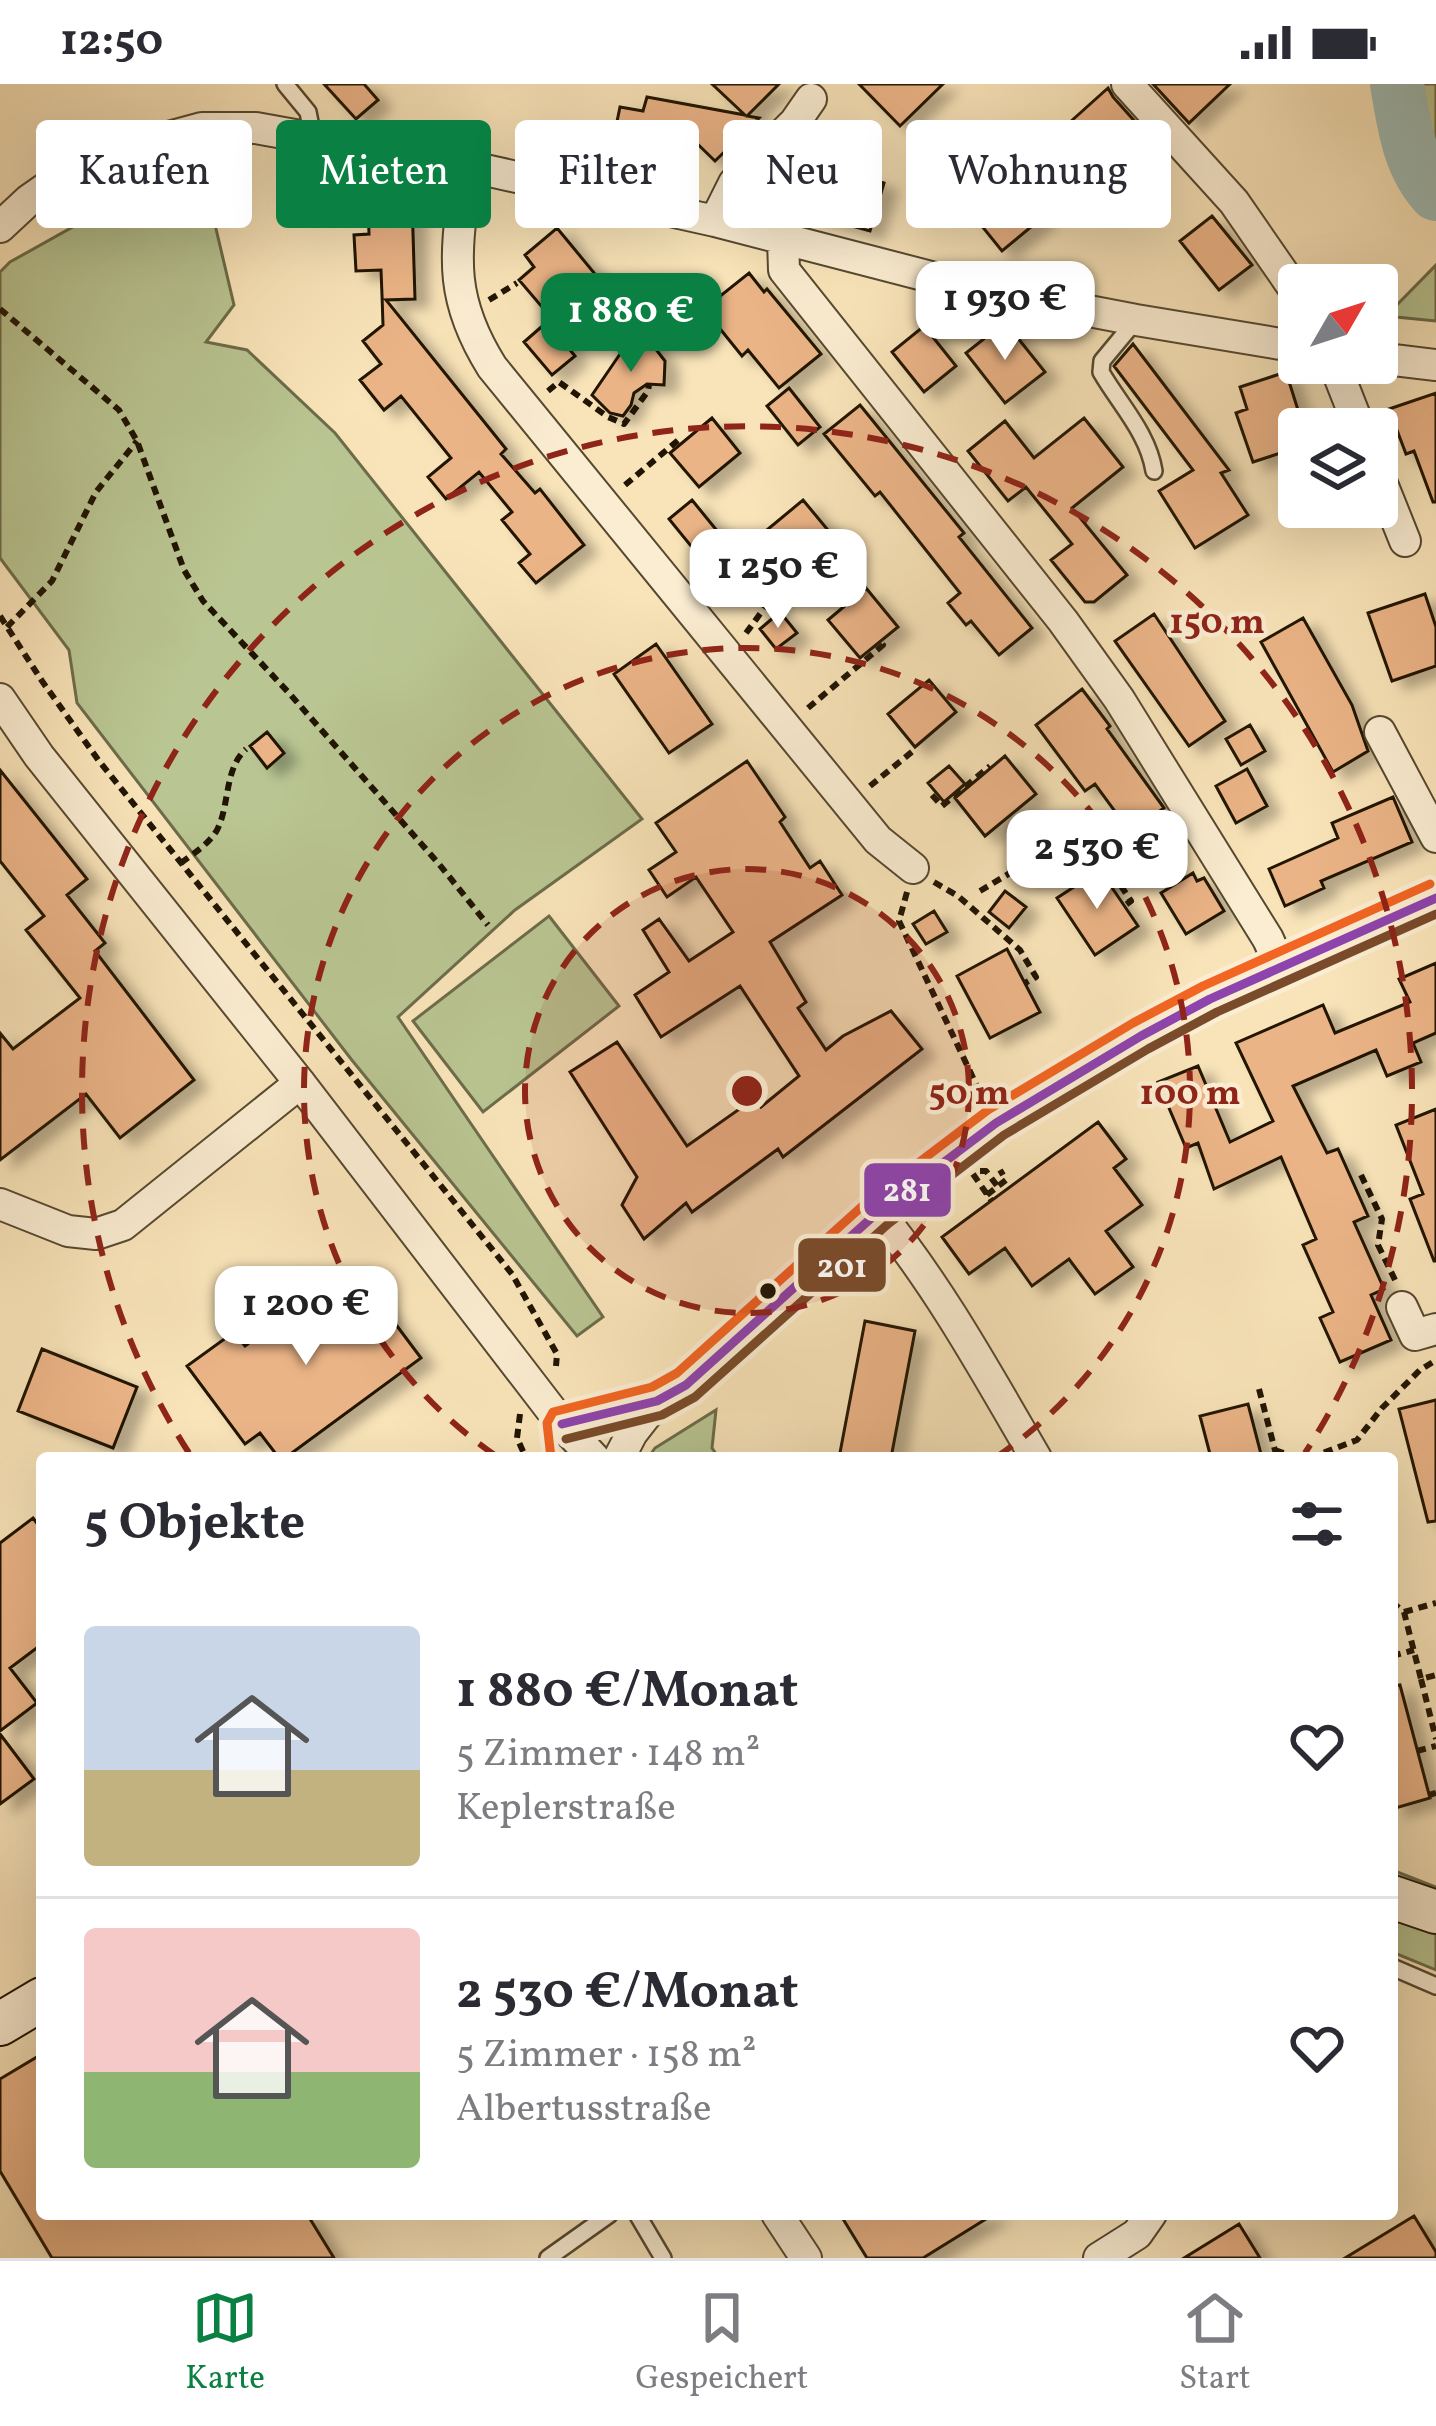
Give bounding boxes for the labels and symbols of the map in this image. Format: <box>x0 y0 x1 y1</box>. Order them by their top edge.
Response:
pin: 1 930 € <box>894 261 1116 363</box>
north arrow <box>1278 264 1398 384</box>
pin: 1 880 € <box>520 273 742 375</box>
pin: 1 250 € <box>667 529 889 631</box>
text: 150 m <box>1169 599 1265 649</box>
pin: 2 530 € <box>986 810 1208 912</box>
centre of rings <box>726 1070 768 1112</box>
text: 50 m <box>928 1070 1010 1120</box>
text: 100 m <box>1139 1070 1241 1120</box>
line badge: 281 <box>862 1161 953 1219</box>
text: 281 <box>883 1170 931 1216</box>
line badge: 201 <box>796 1236 888 1294</box>
text: 201 <box>817 1246 867 1292</box>
pin: 1 200 € <box>195 1266 417 1368</box>
unlabelled marker <box>757 1280 779 1302</box>

